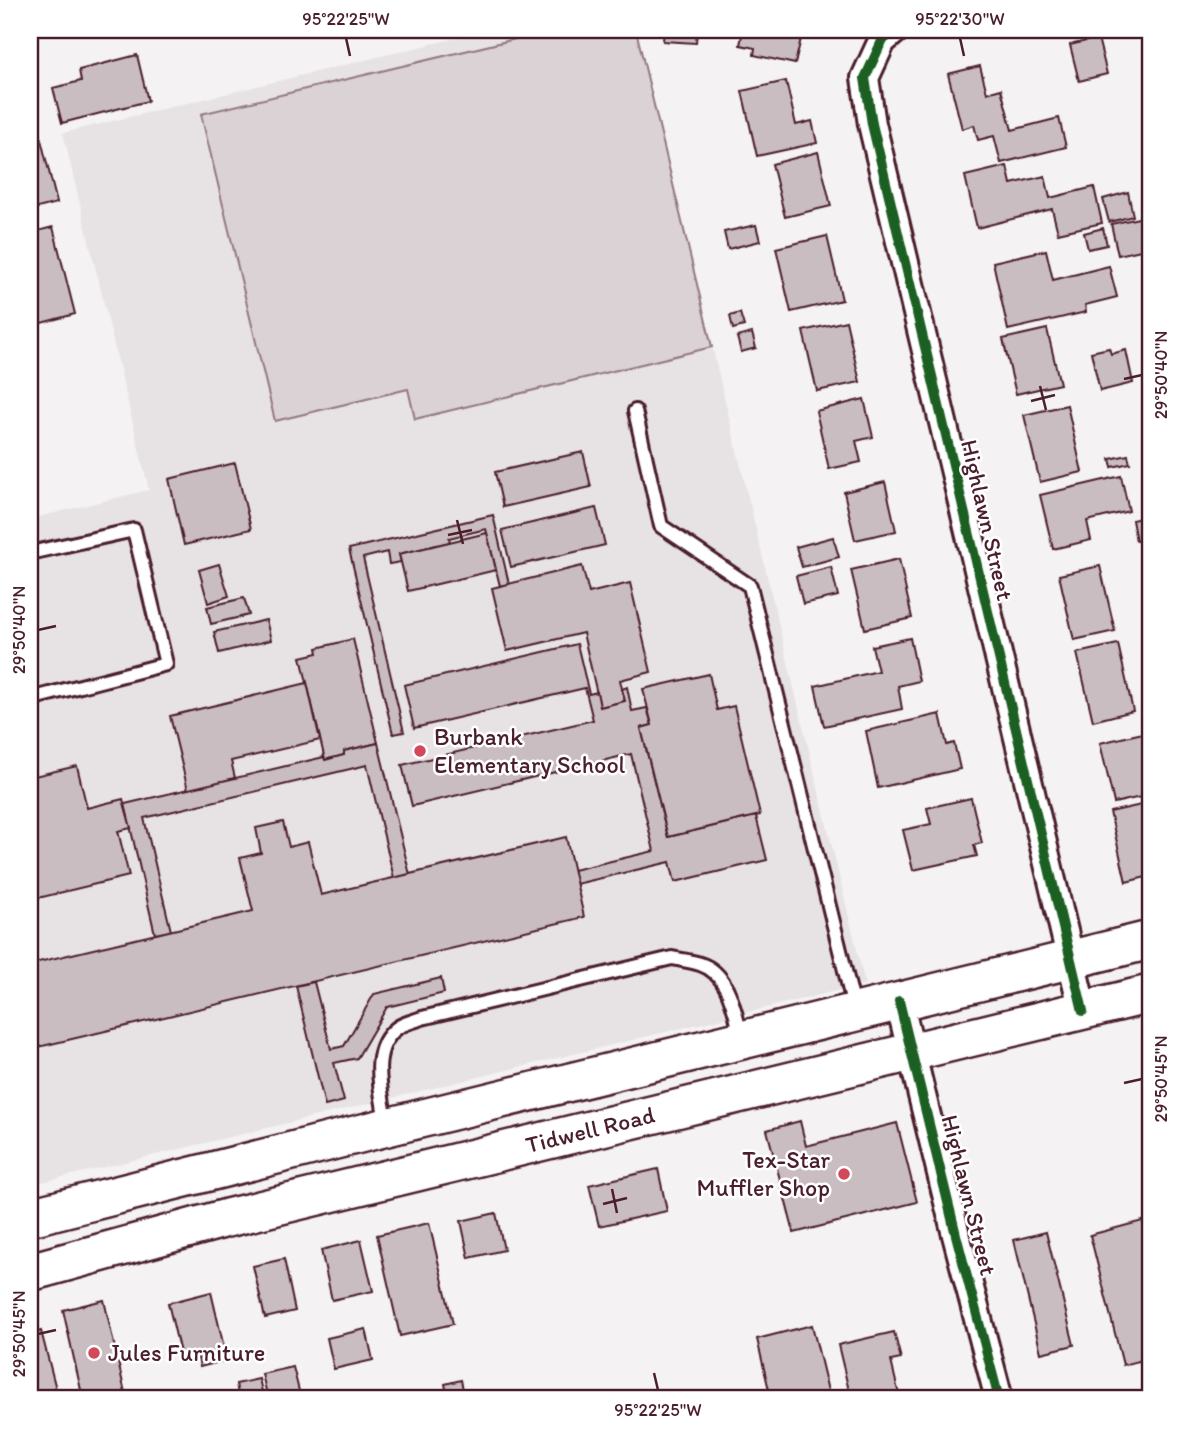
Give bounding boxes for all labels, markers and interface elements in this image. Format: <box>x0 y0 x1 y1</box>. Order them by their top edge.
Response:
text: 95°22'25"W <box>302 8 390 30</box>
text: 95°22'30"W <box>915 8 1005 30</box>
text: 29°50'40"N <box>1150 331 1172 419</box>
street label: Highlawn Street <box>955 437 1020 603</box>
text: 29°50'40"N <box>8 586 30 674</box>
place label: Burbank Elementary School <box>434 722 626 779</box>
marker: Burbank Elementary School <box>412 743 428 759</box>
text: 29°50'45"N <box>1150 1035 1172 1123</box>
street label: Tidwell Road <box>523 1100 658 1159</box>
street label: Highlawn Street <box>936 1112 1003 1278</box>
place label: Tex-Star Muffler Shop <box>697 1145 830 1202</box>
marker: Tex-Star Muffler Shop <box>836 1166 852 1182</box>
text: 29°50'45"N <box>8 1290 30 1378</box>
place label: Jules Furniture <box>108 1338 265 1367</box>
marker: Jules Furniture <box>86 1345 102 1361</box>
text: 95°22'25"W <box>614 1399 702 1421</box>

